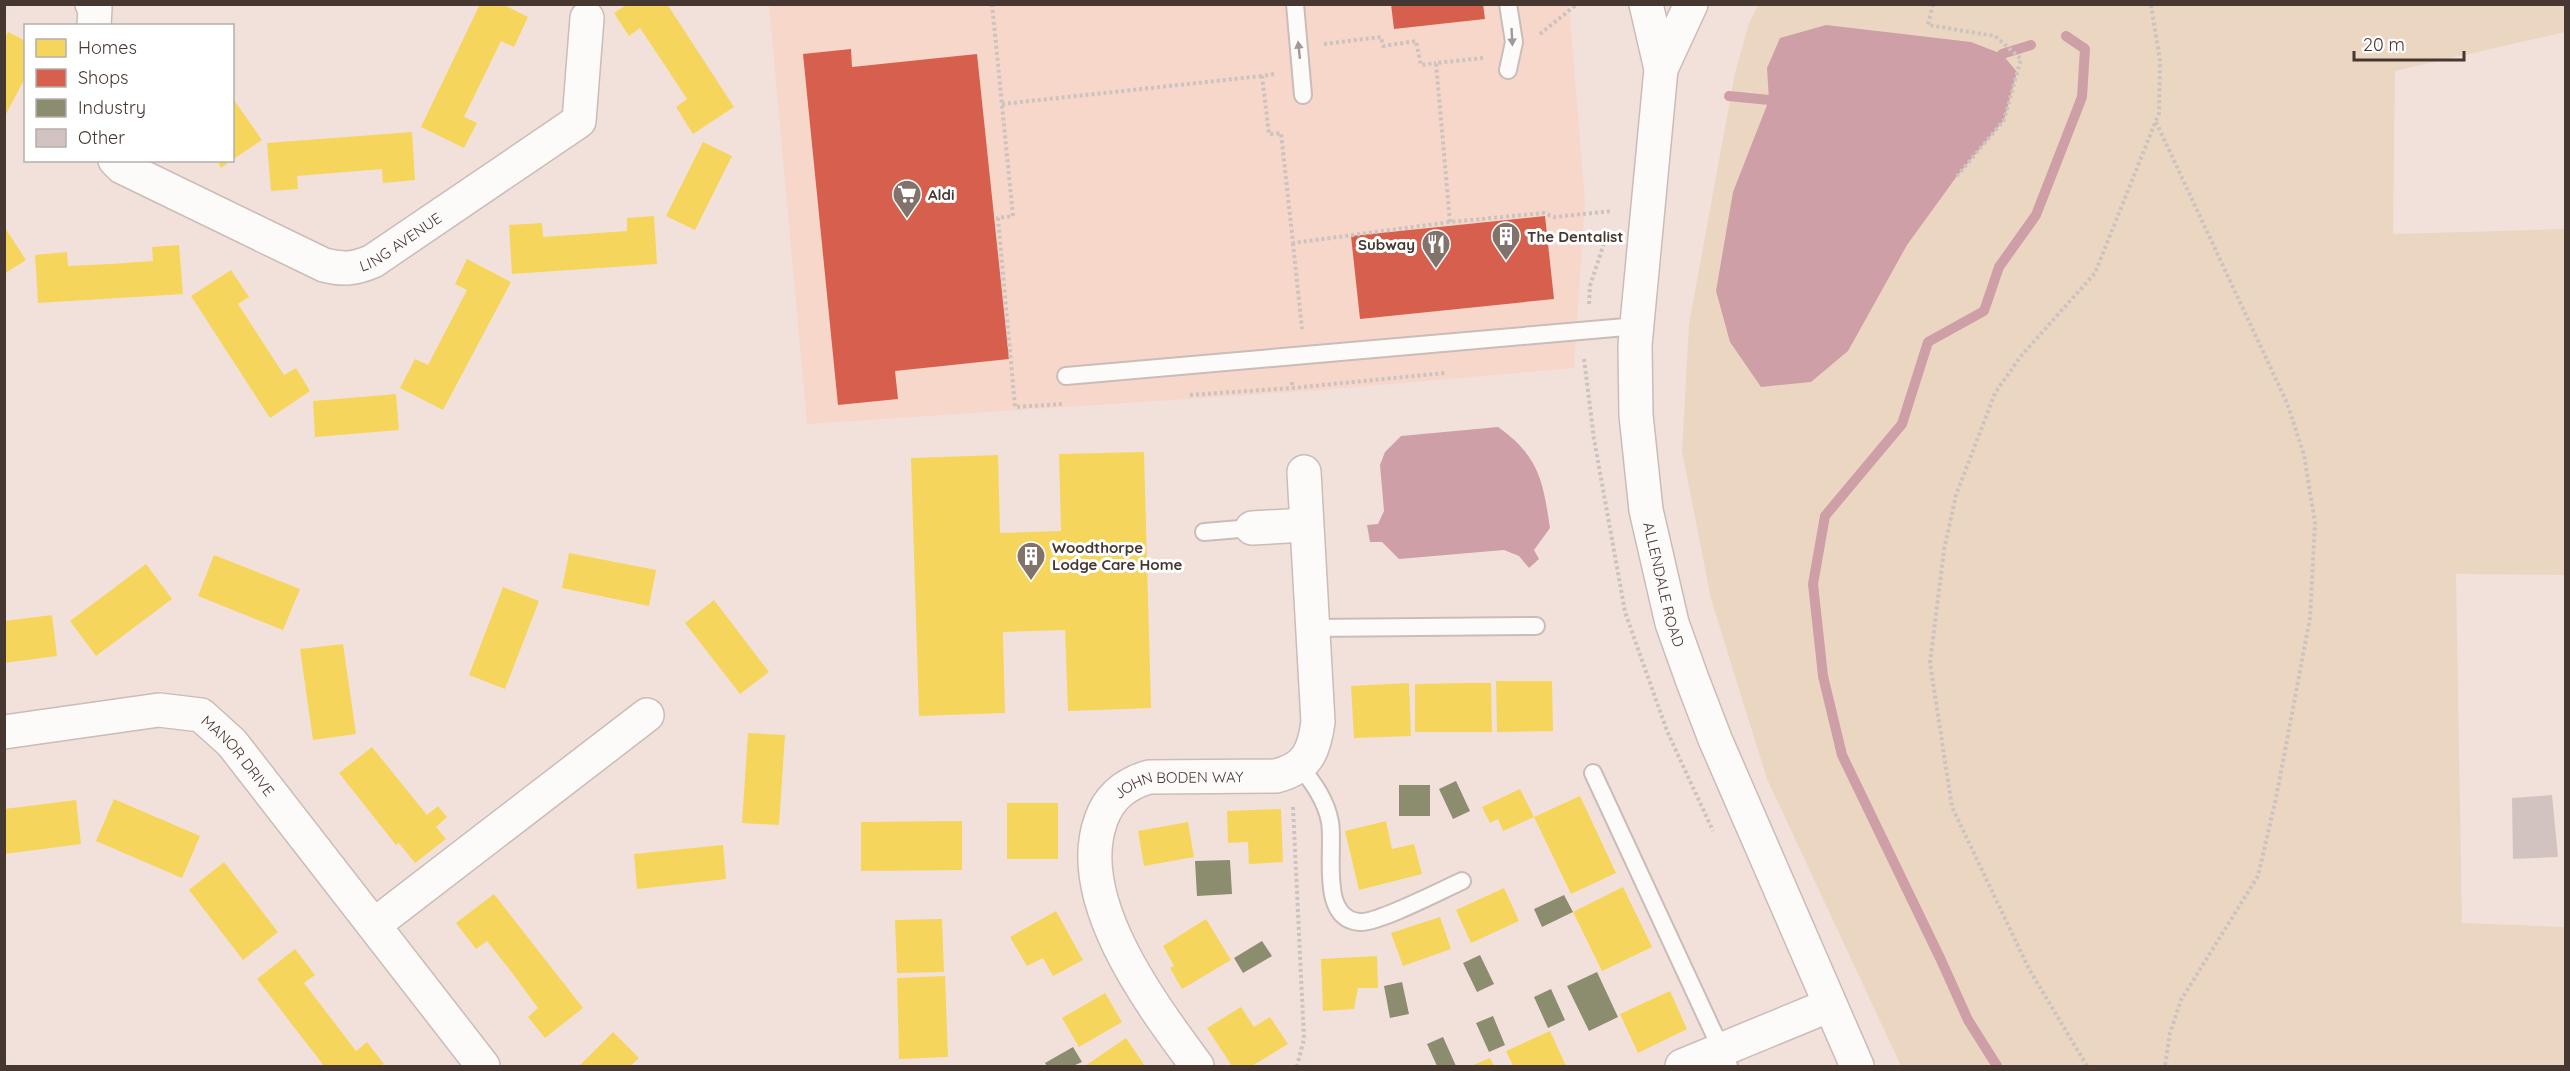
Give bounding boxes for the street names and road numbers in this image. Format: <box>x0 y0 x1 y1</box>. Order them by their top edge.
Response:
street label: LING AVENUE <box>357 208 445 275</box>
street label: ALLENDALE ROAD <box>1640 520 1689 650</box>
street label: MANOR DRIVE <box>198 711 279 800</box>
street label: JOHN BODEN WAY <box>1109 767 1244 803</box>

